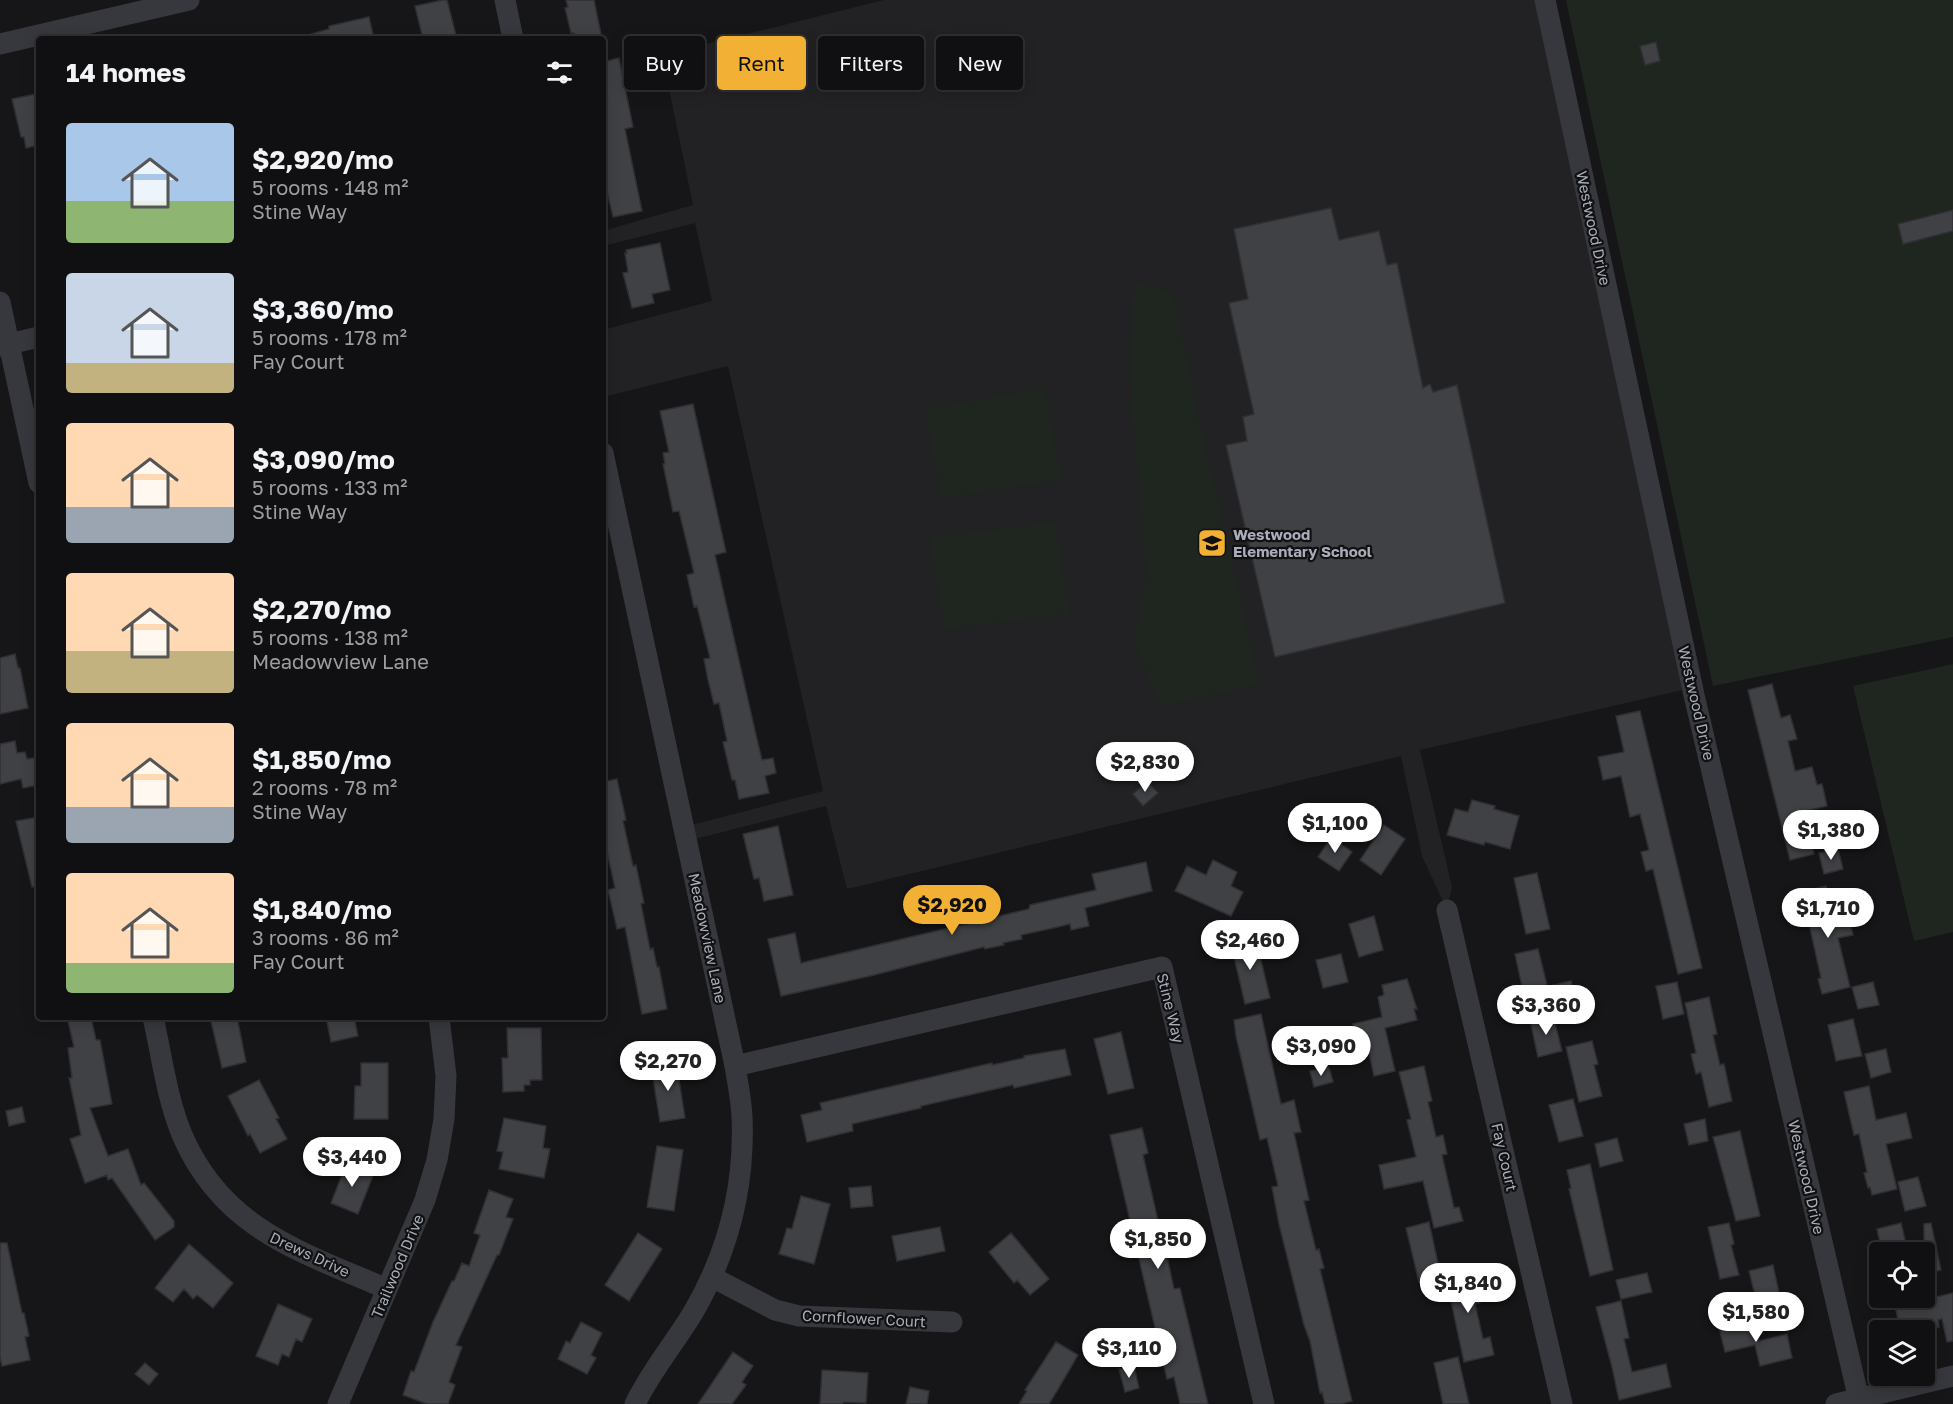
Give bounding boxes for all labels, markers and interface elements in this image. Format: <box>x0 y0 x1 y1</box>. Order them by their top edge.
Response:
chip: Buy <box>624 36 705 90</box>
chip: Rent <box>717 36 806 90</box>
chip: Filters <box>818 36 924 90</box>
chip: New <box>936 36 1023 90</box>
icon: filters <box>543 56 576 89</box>
text: 14 homes <box>66 57 186 88</box>
text: $2,920/mo <box>252 144 394 175</box>
icon: home <box>114 147 186 219</box>
street label: Westwood Drive <box>1573 169 1615 287</box>
text: 5 rooms · 148 m² <box>252 175 409 199</box>
text: Stine Way <box>252 199 347 223</box>
text: $3,360/mo <box>252 294 394 325</box>
icon: home <box>114 297 186 369</box>
text: 5 rooms · 178 m² <box>252 325 407 349</box>
text: Fay Court <box>252 349 345 373</box>
text: $3,090/mo <box>252 444 395 475</box>
icon: home <box>114 447 186 519</box>
text: 5 rooms · 133 m² <box>252 475 408 499</box>
text: Stine Way <box>252 499 347 523</box>
place label: Westwood Elementary School <box>1233 525 1372 560</box>
school or university icon: Westwood Elementary School <box>1196 527 1228 559</box>
text: $2,270/mo <box>252 594 391 625</box>
icon: home <box>114 597 186 669</box>
text: 5 rooms · 138 m² <box>252 625 408 649</box>
street label: Westwood Drive <box>1675 644 1719 762</box>
text: Meadowview Lane <box>252 649 429 673</box>
pin: $2,830 <box>1096 742 1194 793</box>
text: $1,850/mo <box>252 744 391 775</box>
icon: home <box>114 747 186 819</box>
text: $2,830 <box>1110 749 1180 773</box>
text: 2 rooms · 78 m² <box>252 775 397 799</box>
text: Stine Way <box>252 799 347 823</box>
pin: $1,100 <box>1286 803 1384 854</box>
text: $1,100 <box>1302 810 1368 834</box>
pin: $1,380 <box>1782 810 1880 861</box>
text: $1,380 <box>1797 817 1865 841</box>
street label: Meadowview Lane <box>685 871 731 1005</box>
pin: $2,920 <box>903 885 1001 936</box>
pin: $1,710 <box>1779 888 1877 939</box>
text: $2,920 <box>917 892 987 916</box>
text: $1,840/mo <box>252 894 392 925</box>
text: $1,710 <box>1796 895 1860 919</box>
icon: home <box>114 897 186 969</box>
pin: $2,460 <box>1201 920 1299 971</box>
text: 3 rooms · 86 m² <box>252 925 399 949</box>
text: $2,460 <box>1215 927 1285 951</box>
text: Fay Court <box>252 949 345 973</box>
street label: Stine Way <box>1154 971 1189 1045</box>
pin: $3,360 <box>1497 985 1595 1036</box>
text: $3,360 <box>1511 992 1581 1016</box>
pin: $3,090 <box>1272 1026 1370 1077</box>
text: $3,090 <box>1286 1033 1356 1057</box>
pin: $2,270 <box>619 1041 717 1092</box>
text: $2,270 <box>634 1048 702 1072</box>
street label: Westwood Drive <box>1785 1118 1829 1236</box>
street label: Fay Court <box>1488 1121 1522 1193</box>
pin: $3,440 <box>303 1137 401 1188</box>
text: $3,440 <box>317 1144 387 1168</box>
street label: Trailwood Drive <box>367 1211 427 1321</box>
pin: $1,850 <box>1109 1219 1207 1270</box>
text: $1,850 <box>1124 1226 1192 1250</box>
street label: Drews Drive <box>267 1228 353 1280</box>
map controls <box>1869 1242 1935 1386</box>
button: locate <box>1869 1242 1935 1308</box>
pin: $1,840 <box>1419 1263 1517 1314</box>
text: $1,840 <box>1434 1270 1502 1294</box>
pin: $1,580 <box>1707 1292 1805 1343</box>
text: $1,580 <box>1722 1299 1790 1323</box>
street label: Cornflower Court <box>802 1306 926 1330</box>
button: layers <box>1869 1320 1935 1386</box>
pin: $3,110 <box>1080 1328 1178 1379</box>
text: $3,110 <box>1096 1335 1162 1359</box>

